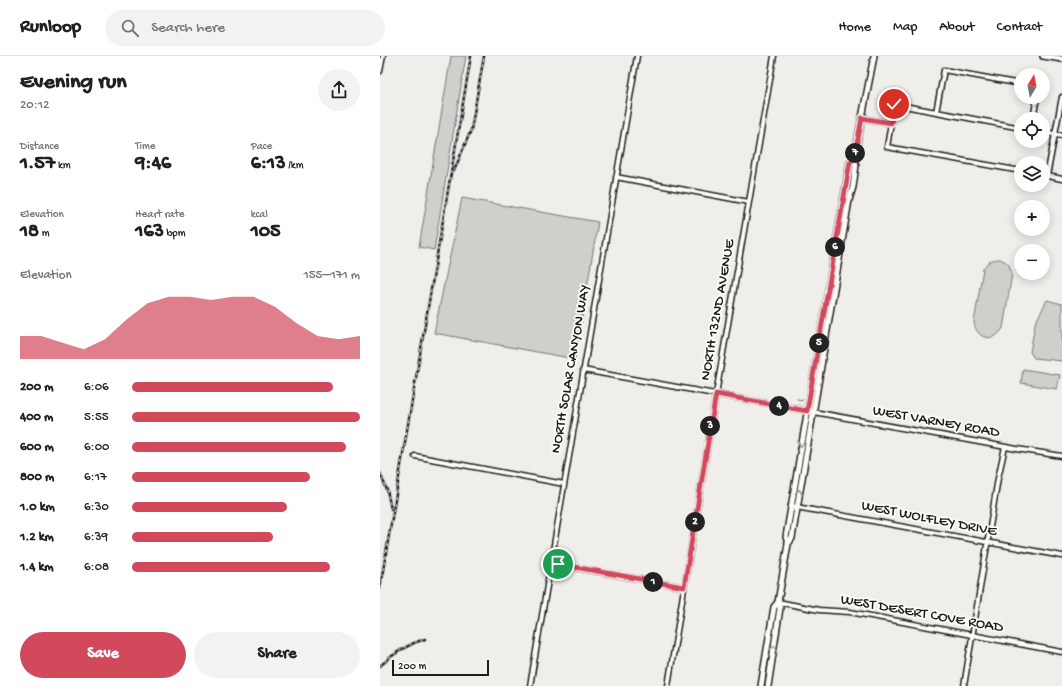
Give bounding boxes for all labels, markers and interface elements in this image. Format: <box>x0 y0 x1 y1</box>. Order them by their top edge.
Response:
search box <box>105 10 385 46</box>
text: Runloop <box>20 16 81 39</box>
icon: search <box>119 17 141 39</box>
text: Search here <box>151 19 225 37</box>
text: Home <box>839 19 871 36</box>
text: Map <box>893 19 917 36</box>
text: About <box>939 19 975 36</box>
text: Contact <box>997 19 1042 36</box>
north arrow <box>1014 68 1050 104</box>
map controls <box>1014 68 1050 280</box>
button: share <box>318 69 360 111</box>
text: Evening run <box>20 70 127 96</box>
pin <box>877 87 911 121</box>
icon: check <box>883 93 905 115</box>
text: 20:12 <box>20 98 49 113</box>
button: locate <box>1014 112 1050 148</box>
text: Distance <box>20 141 59 153</box>
text: Time <box>135 141 155 153</box>
text: Pace <box>251 141 272 153</box>
pin: 7 <box>845 143 865 163</box>
text: 7 <box>852 147 858 159</box>
text: 1.57 <box>20 153 55 176</box>
text: 9:46 <box>135 153 171 176</box>
text: 6:13 <box>251 153 286 176</box>
button: layers <box>1014 156 1050 192</box>
text: km <box>55 160 71 172</box>
text: /km <box>286 160 304 172</box>
button: + <box>1014 200 1050 236</box>
text: Elevation <box>20 209 64 221</box>
text: Heart rate <box>135 209 185 221</box>
text: kcal <box>251 209 268 221</box>
text: 18 <box>20 221 39 244</box>
text: 163 <box>135 221 164 244</box>
text: 105 <box>251 221 281 244</box>
text: m <box>39 228 49 240</box>
text: bpm <box>164 228 186 240</box>
street label: NORTH 132ND AVENUE <box>697 237 739 382</box>
pin: 6 <box>825 237 845 257</box>
text: 6 <box>832 241 838 253</box>
button: − <box>1014 244 1050 280</box>
text: Elevation <box>20 268 72 283</box>
text: 155–171 m <box>304 268 360 283</box>
street label: NORTH SOLAR CANYON WAY <box>547 283 595 455</box>
pin: 5 <box>809 333 829 353</box>
text: 5 <box>816 337 822 349</box>
text: 200 m <box>20 380 53 395</box>
text: 6:06 <box>84 380 109 395</box>
pin: 4 <box>769 396 789 416</box>
text: 4 <box>776 400 782 412</box>
street label: WEST VARNEY ROAD <box>871 402 1001 442</box>
text: 400 m <box>20 410 53 425</box>
text: 5:55 <box>84 410 109 425</box>
pin: 3 <box>700 416 720 436</box>
text: 3 <box>707 420 713 432</box>
text: 600 m <box>20 440 54 455</box>
text: 6:00 <box>84 440 109 455</box>
one-way arrow <box>798 441 806 447</box>
text: 800 m <box>20 470 54 485</box>
text: 6:17 <box>84 470 107 485</box>
one-way arrow <box>795 489 803 495</box>
street label: WEST WOLFLEY DRIVE <box>860 497 999 541</box>
text: 1.0 km <box>20 500 55 515</box>
text: 6:30 <box>84 500 109 515</box>
pin: 2 <box>685 512 705 532</box>
text: 2 <box>692 516 698 528</box>
text: 1.2 km <box>20 530 54 545</box>
text: 6:39 <box>84 530 108 545</box>
pin <box>541 547 575 581</box>
icon: arrive <box>547 553 569 575</box>
text: 1.4 km <box>20 560 54 575</box>
text: 6:08 <box>84 560 109 575</box>
pin: 1 <box>643 572 663 592</box>
text: 1 <box>651 576 655 588</box>
street label: WEST DESERT COVE ROAD <box>839 591 1005 637</box>
button: Save <box>20 632 186 678</box>
button: Share <box>194 632 360 678</box>
one-way arrow <box>769 644 778 651</box>
scale bar <box>392 658 489 677</box>
text: 200 m <box>398 661 426 673</box>

